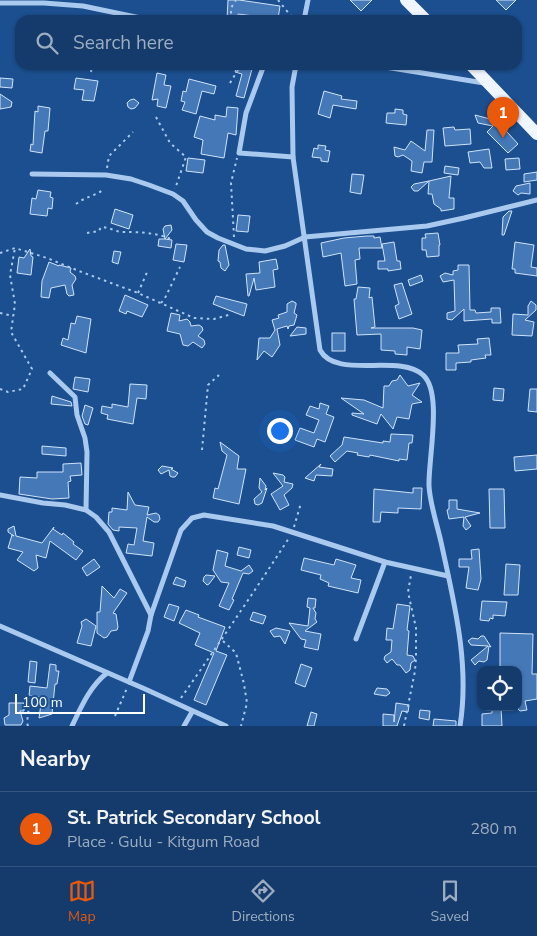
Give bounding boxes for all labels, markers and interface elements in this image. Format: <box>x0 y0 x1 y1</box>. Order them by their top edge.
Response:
search box <box>15 15 522 70</box>
icon: search <box>33 29 61 57</box>
text: Search here <box>73 30 174 56</box>
pin: 1 <box>487 97 519 138</box>
your location <box>267 418 293 444</box>
map controls <box>477 666 522 711</box>
button: locate <box>477 666 522 711</box>
scale bar <box>15 691 145 714</box>
text: 100 m <box>22 693 63 712</box>
text: Nearby <box>20 745 90 773</box>
text: St. Patrick Secondary School <box>67 805 321 831</box>
text: 1 <box>31 818 41 840</box>
text: 280 m <box>470 818 517 840</box>
text: Place · Gulu - Kitgum Road <box>67 831 260 853</box>
tab: Map <box>68 877 96 926</box>
tab: Directions <box>232 877 295 926</box>
tab: Saved <box>430 877 469 926</box>

